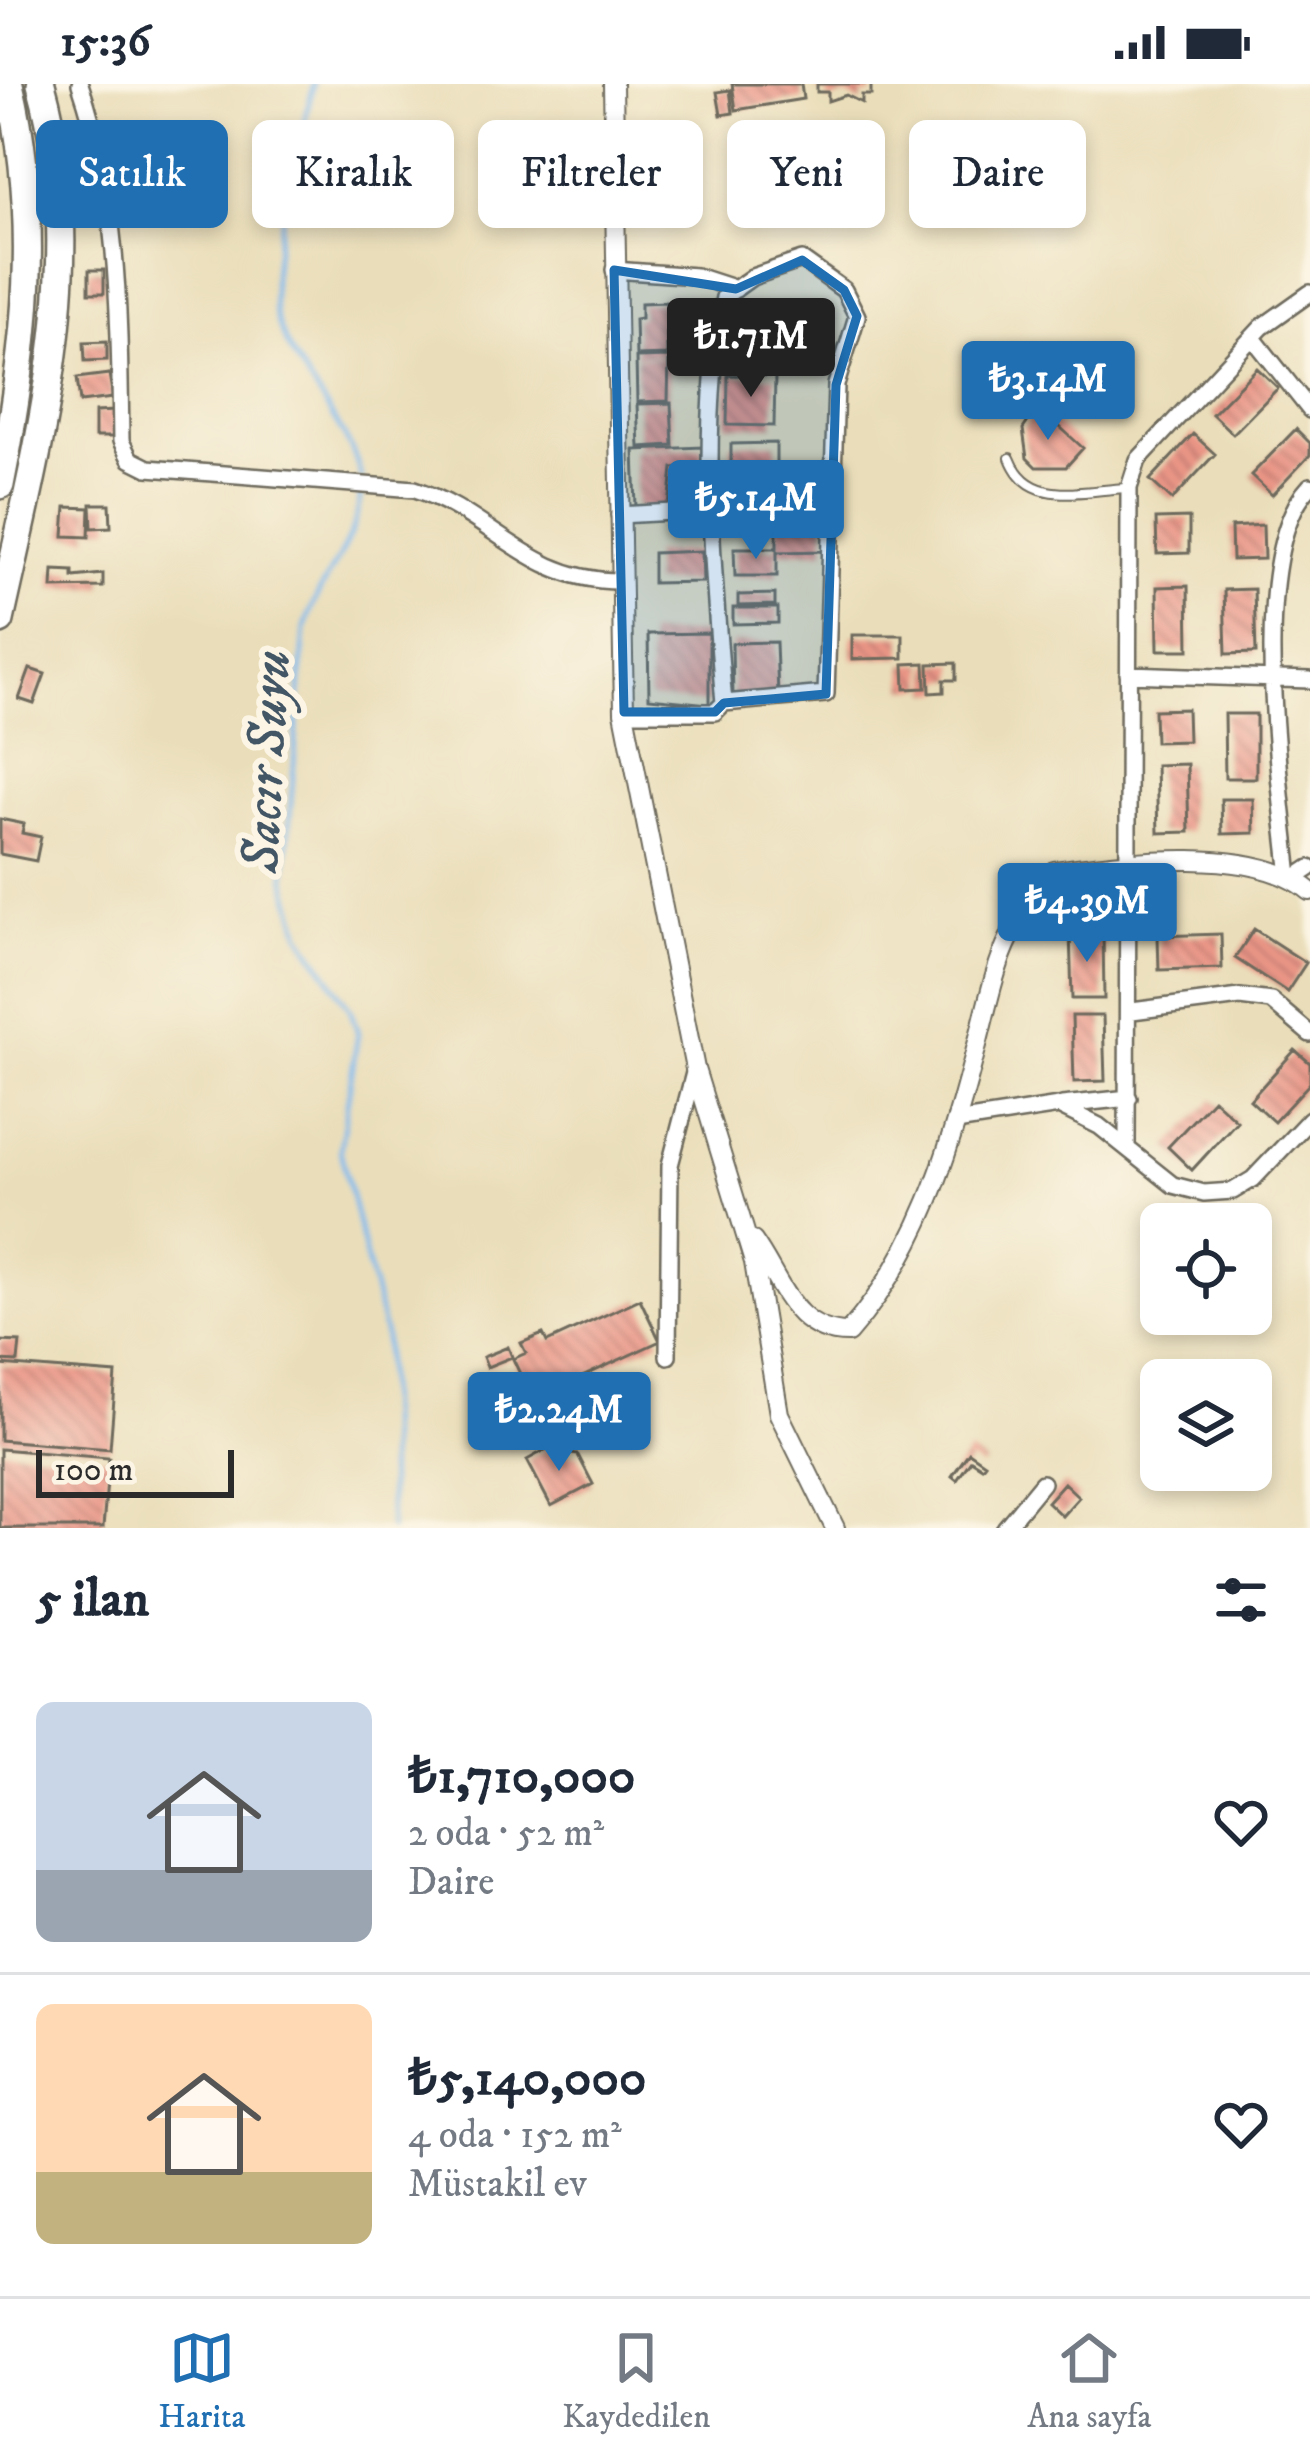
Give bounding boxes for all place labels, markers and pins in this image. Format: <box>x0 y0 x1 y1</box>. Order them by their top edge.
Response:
pin: ₺1.71M <box>653 298 849 400</box>
pin: ₺3.14M <box>950 341 1146 443</box>
pin: ₺5.14M <box>658 460 854 562</box>
pin: ₺4.39M <box>989 863 1185 965</box>
pin: ₺2.24M <box>461 1372 657 1474</box>

